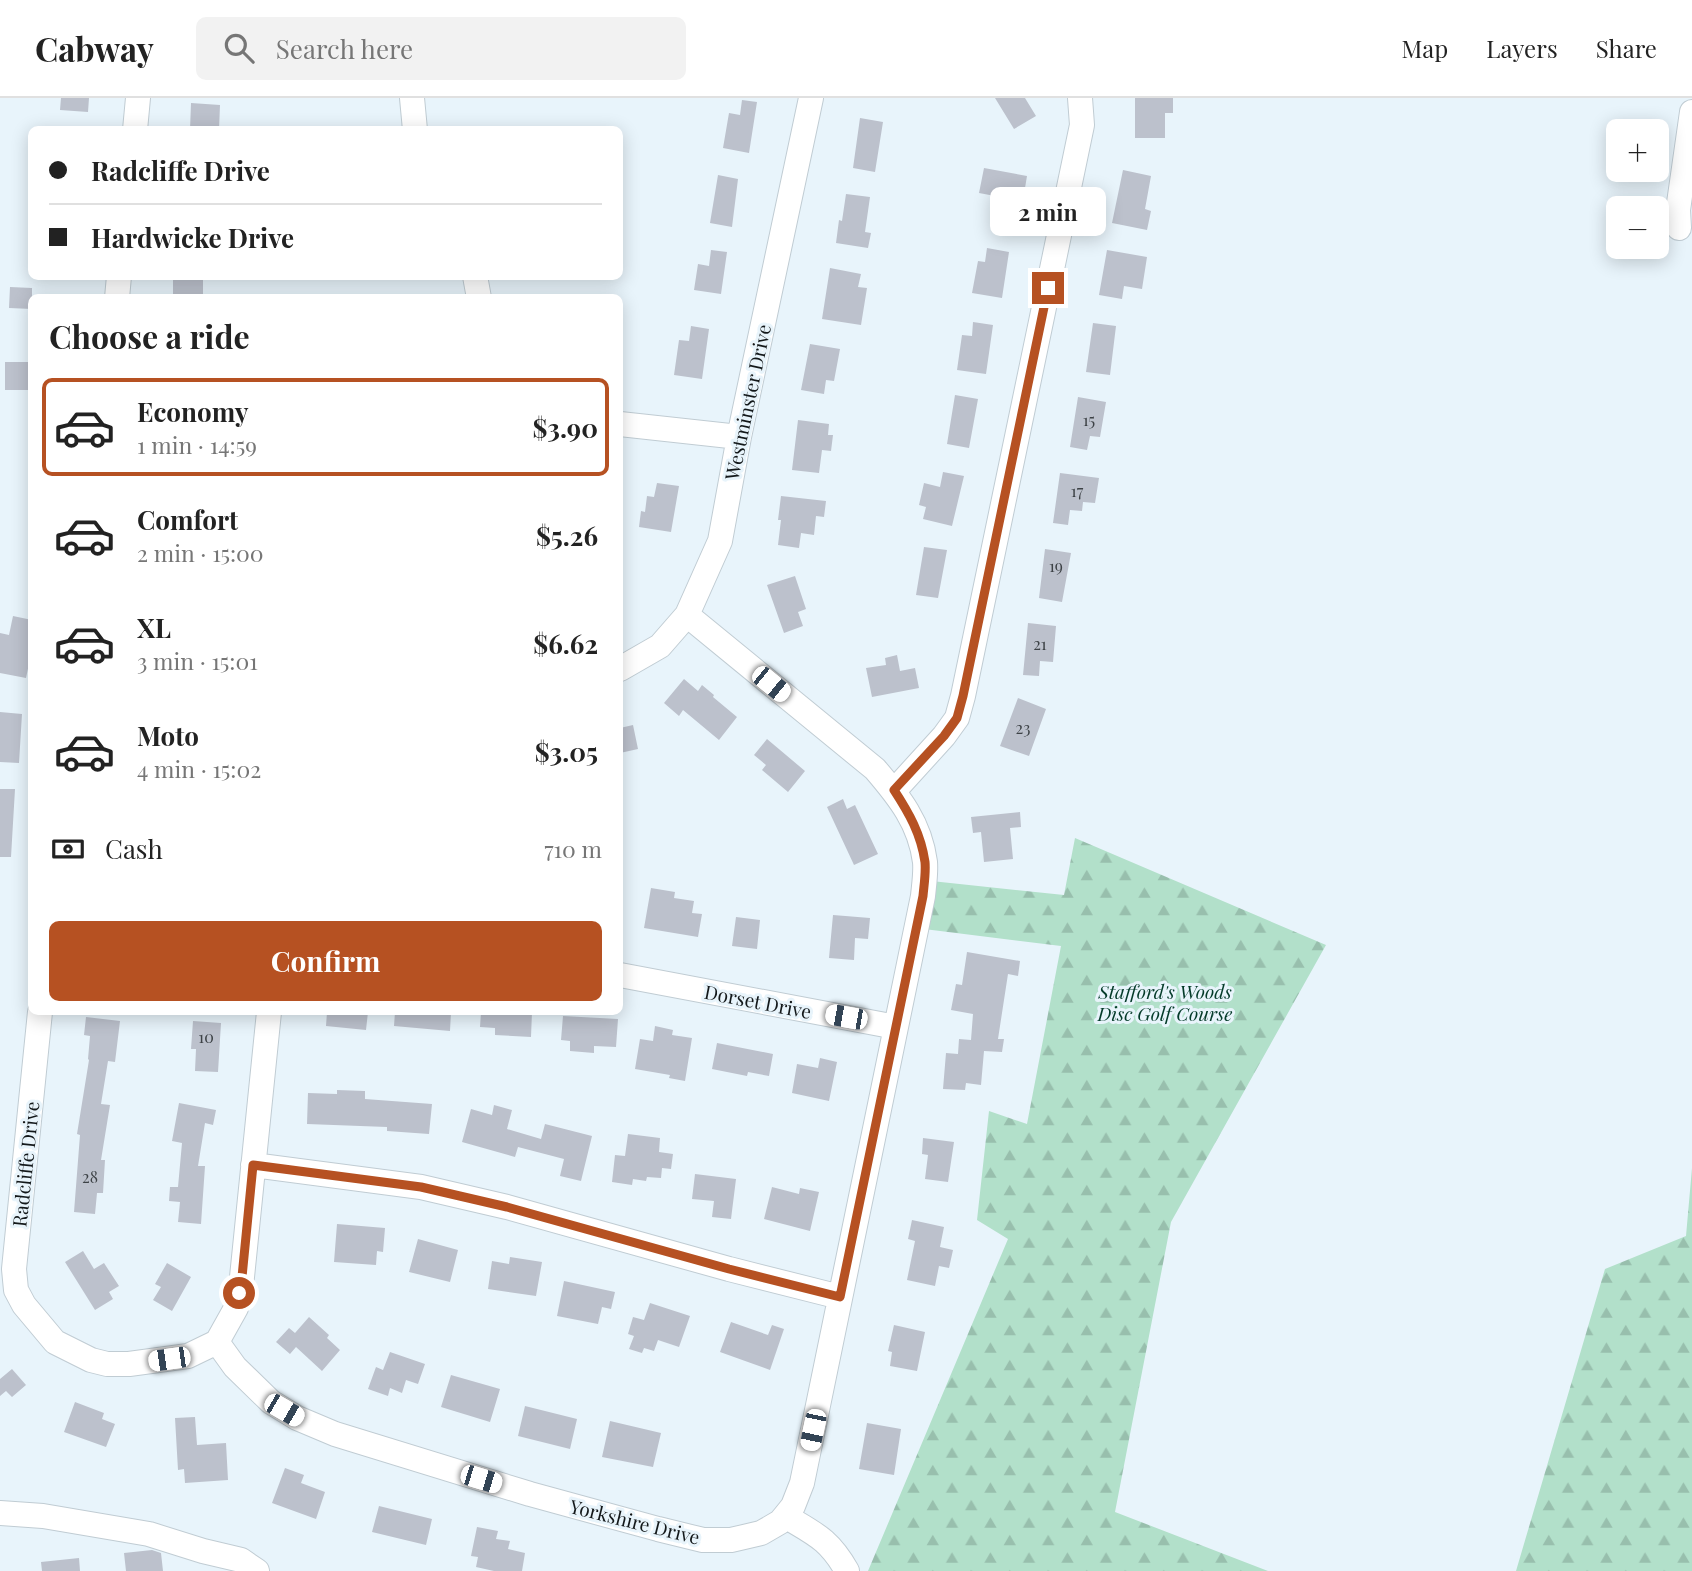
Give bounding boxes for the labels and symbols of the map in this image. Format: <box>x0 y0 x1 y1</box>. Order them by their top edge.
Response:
callout: 2 min <box>990 186 1106 236</box>
route end <box>1032 272 1064 304</box>
street label: Westminster Drive <box>718 322 776 483</box>
house number: 15 <box>1083 409 1095 430</box>
house number: 17 <box>1071 480 1084 501</box>
house number: 19 <box>1049 555 1063 576</box>
house number: 21 <box>1033 633 1047 654</box>
car <box>749 663 794 705</box>
house number: 23 <box>1016 717 1030 738</box>
street label: Dorset Drive <box>702 978 814 1024</box>
park label: Stafford's Woods Disc Golf Course <box>1097 978 1232 1026</box>
car <box>824 1003 869 1031</box>
house number: 10 <box>198 1026 214 1047</box>
street label: Radcliffe Drive <box>5 1100 45 1228</box>
house number: 28 <box>82 1166 98 1187</box>
route start <box>223 1277 255 1309</box>
car <box>147 1346 192 1372</box>
car <box>261 1390 308 1430</box>
car <box>799 1407 828 1453</box>
car <box>458 1463 505 1495</box>
street label: Yorkshire Drive <box>566 1492 703 1550</box>

